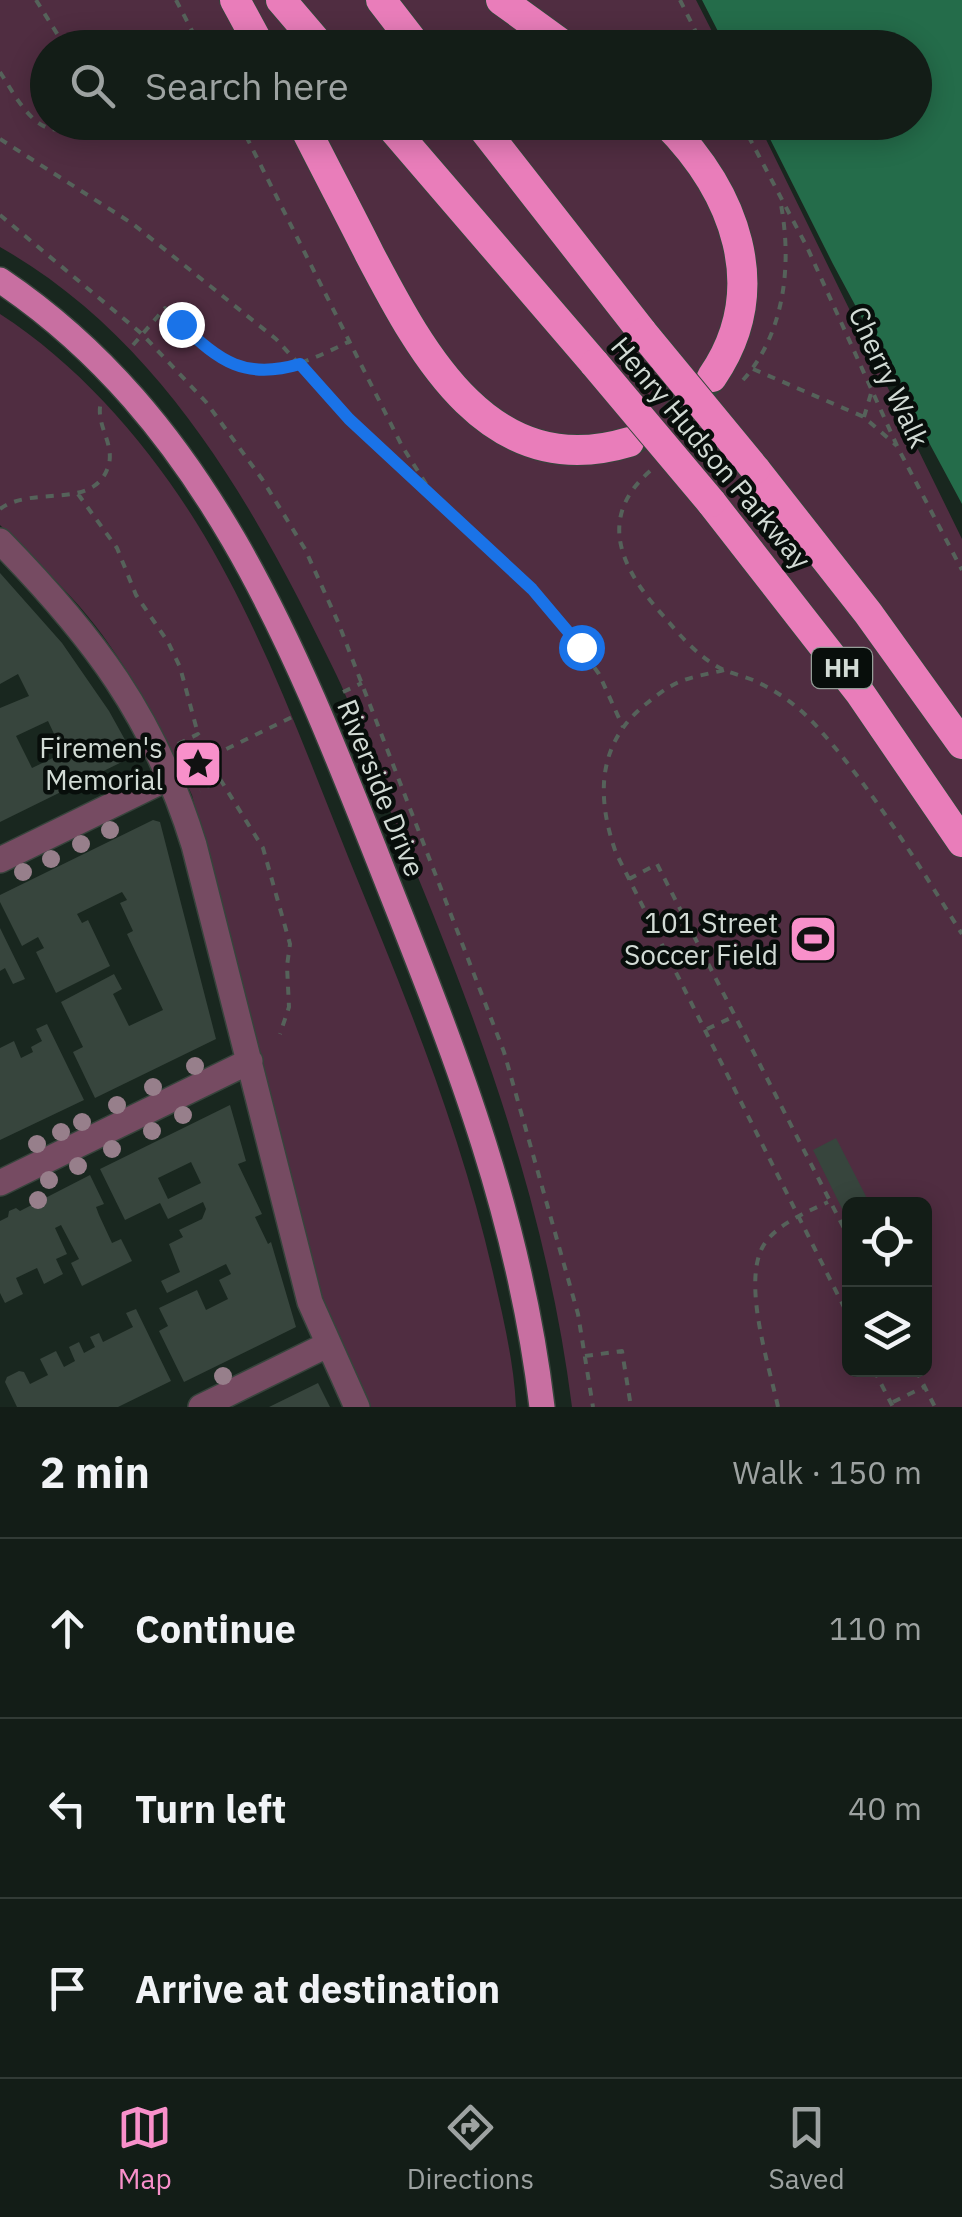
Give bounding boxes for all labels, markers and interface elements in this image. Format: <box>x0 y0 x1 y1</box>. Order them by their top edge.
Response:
search box <box>30 30 932 140</box>
icon: search <box>65 58 120 113</box>
text: Search here <box>145 61 349 110</box>
street label: Cherry Walk <box>841 300 938 454</box>
route end <box>159 302 205 348</box>
street label: Henry Hudson Parkway <box>603 329 820 577</box>
route start <box>559 625 605 671</box>
road number: HH <box>812 648 872 688</box>
street label: Riverside Drive <box>329 694 434 882</box>
place label: Firemen's Memorial <box>39 729 163 798</box>
place icon: Firemen's Memorial <box>172 738 224 790</box>
place label: 101 Street Soccer Field <box>624 904 778 973</box>
sports icon: 101 Street Soccer Field <box>787 913 839 965</box>
map controls <box>842 1197 932 1377</box>
button: locate <box>842 1197 932 1287</box>
button: layers <box>842 1287 932 1377</box>
text: 2 min <box>40 1445 150 1500</box>
text: Walk · 150 m <box>733 1451 922 1493</box>
icon: ahead <box>40 1601 95 1656</box>
text: Continue <box>135 1604 296 1653</box>
text: 110 m <box>829 1607 922 1649</box>
icon: left <box>40 1781 95 1836</box>
text: Turn left <box>135 1784 286 1833</box>
text: 40 m <box>848 1787 922 1829</box>
icon: arrive <box>40 1961 95 2016</box>
text: Arrive at destination <box>135 1964 500 2013</box>
tab: Map <box>117 2100 172 2197</box>
tab: Directions <box>407 2100 534 2197</box>
tab: Saved <box>769 2100 845 2197</box>

